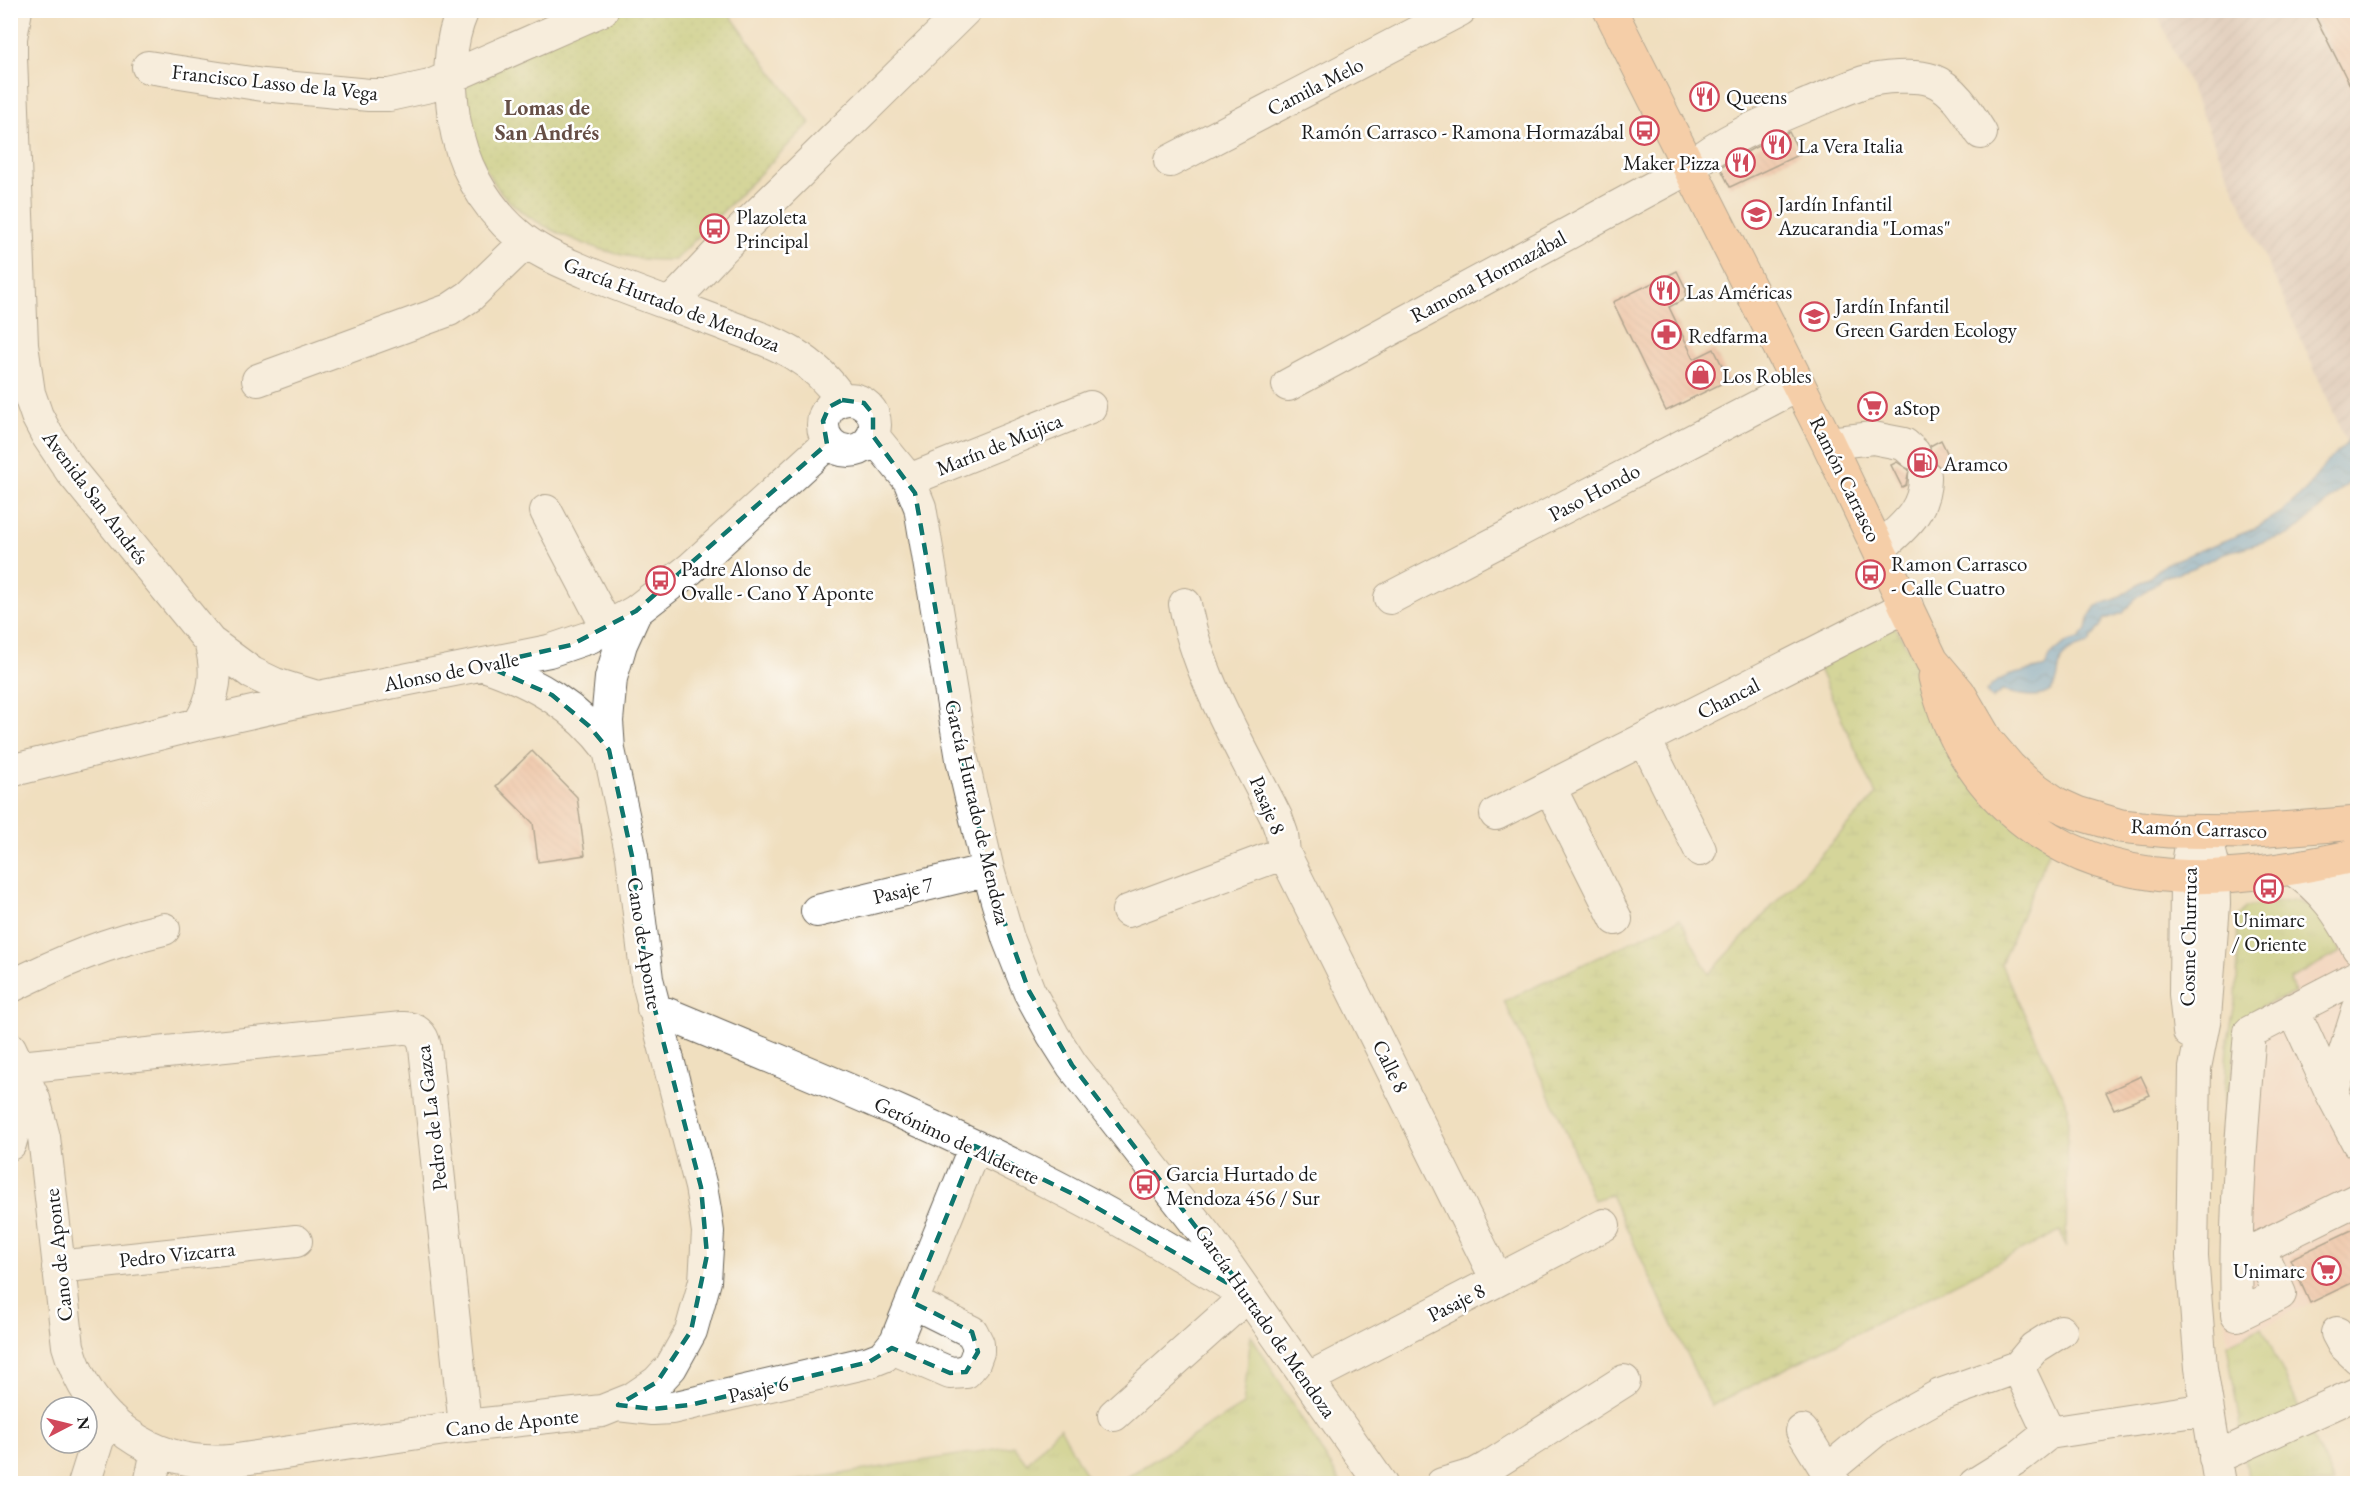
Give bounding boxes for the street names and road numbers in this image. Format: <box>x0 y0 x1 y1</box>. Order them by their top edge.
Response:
street label: Camila Melo <box>1262 50 1368 122</box>
street label: Francisco Lasso de la Vega <box>170 58 380 106</box>
street label: Ramona Hormazábal <box>1405 224 1571 328</box>
street label: García Hurtado de Mendoza <box>560 250 785 358</box>
street label: Marín de Mujica <box>932 406 1067 482</box>
street label: Ramón Carrasco <box>1804 412 1888 546</box>
street label: Avenida San Andrés <box>36 424 155 570</box>
street label: Paso Hondo <box>1544 457 1644 527</box>
street label: Alonso de Ovalle <box>380 645 521 698</box>
street label: Chancal <box>1692 671 1764 725</box>
street label: García Hurtado de Mendoza <box>939 697 1017 928</box>
street label: Pasaje 8 <box>1244 772 1292 838</box>
street label: Ramón Carrasco <box>2130 812 2268 844</box>
street label: Cosme Churruca <box>2173 867 2203 1007</box>
street label: Pasaje 7 <box>870 870 937 910</box>
street label: Cano de Aponte <box>621 875 669 1011</box>
street label: Calle 8 <box>1367 1035 1415 1097</box>
street label: Pedro de La Gazca <box>409 1043 453 1192</box>
street label: Gerónimo de Alderete <box>870 1090 1044 1190</box>
street label: Cano de Aponte <box>38 1187 78 1323</box>
street label: García Hurtado de Mendoza <box>1189 1219 1343 1423</box>
street label: Pedro Vizcarra <box>118 1234 237 1274</box>
street label: Pasaje 8 <box>1423 1276 1489 1328</box>
street label: Pasaje 6 <box>725 1369 791 1409</box>
street label: Cano de Aponte <box>444 1402 580 1442</box>

